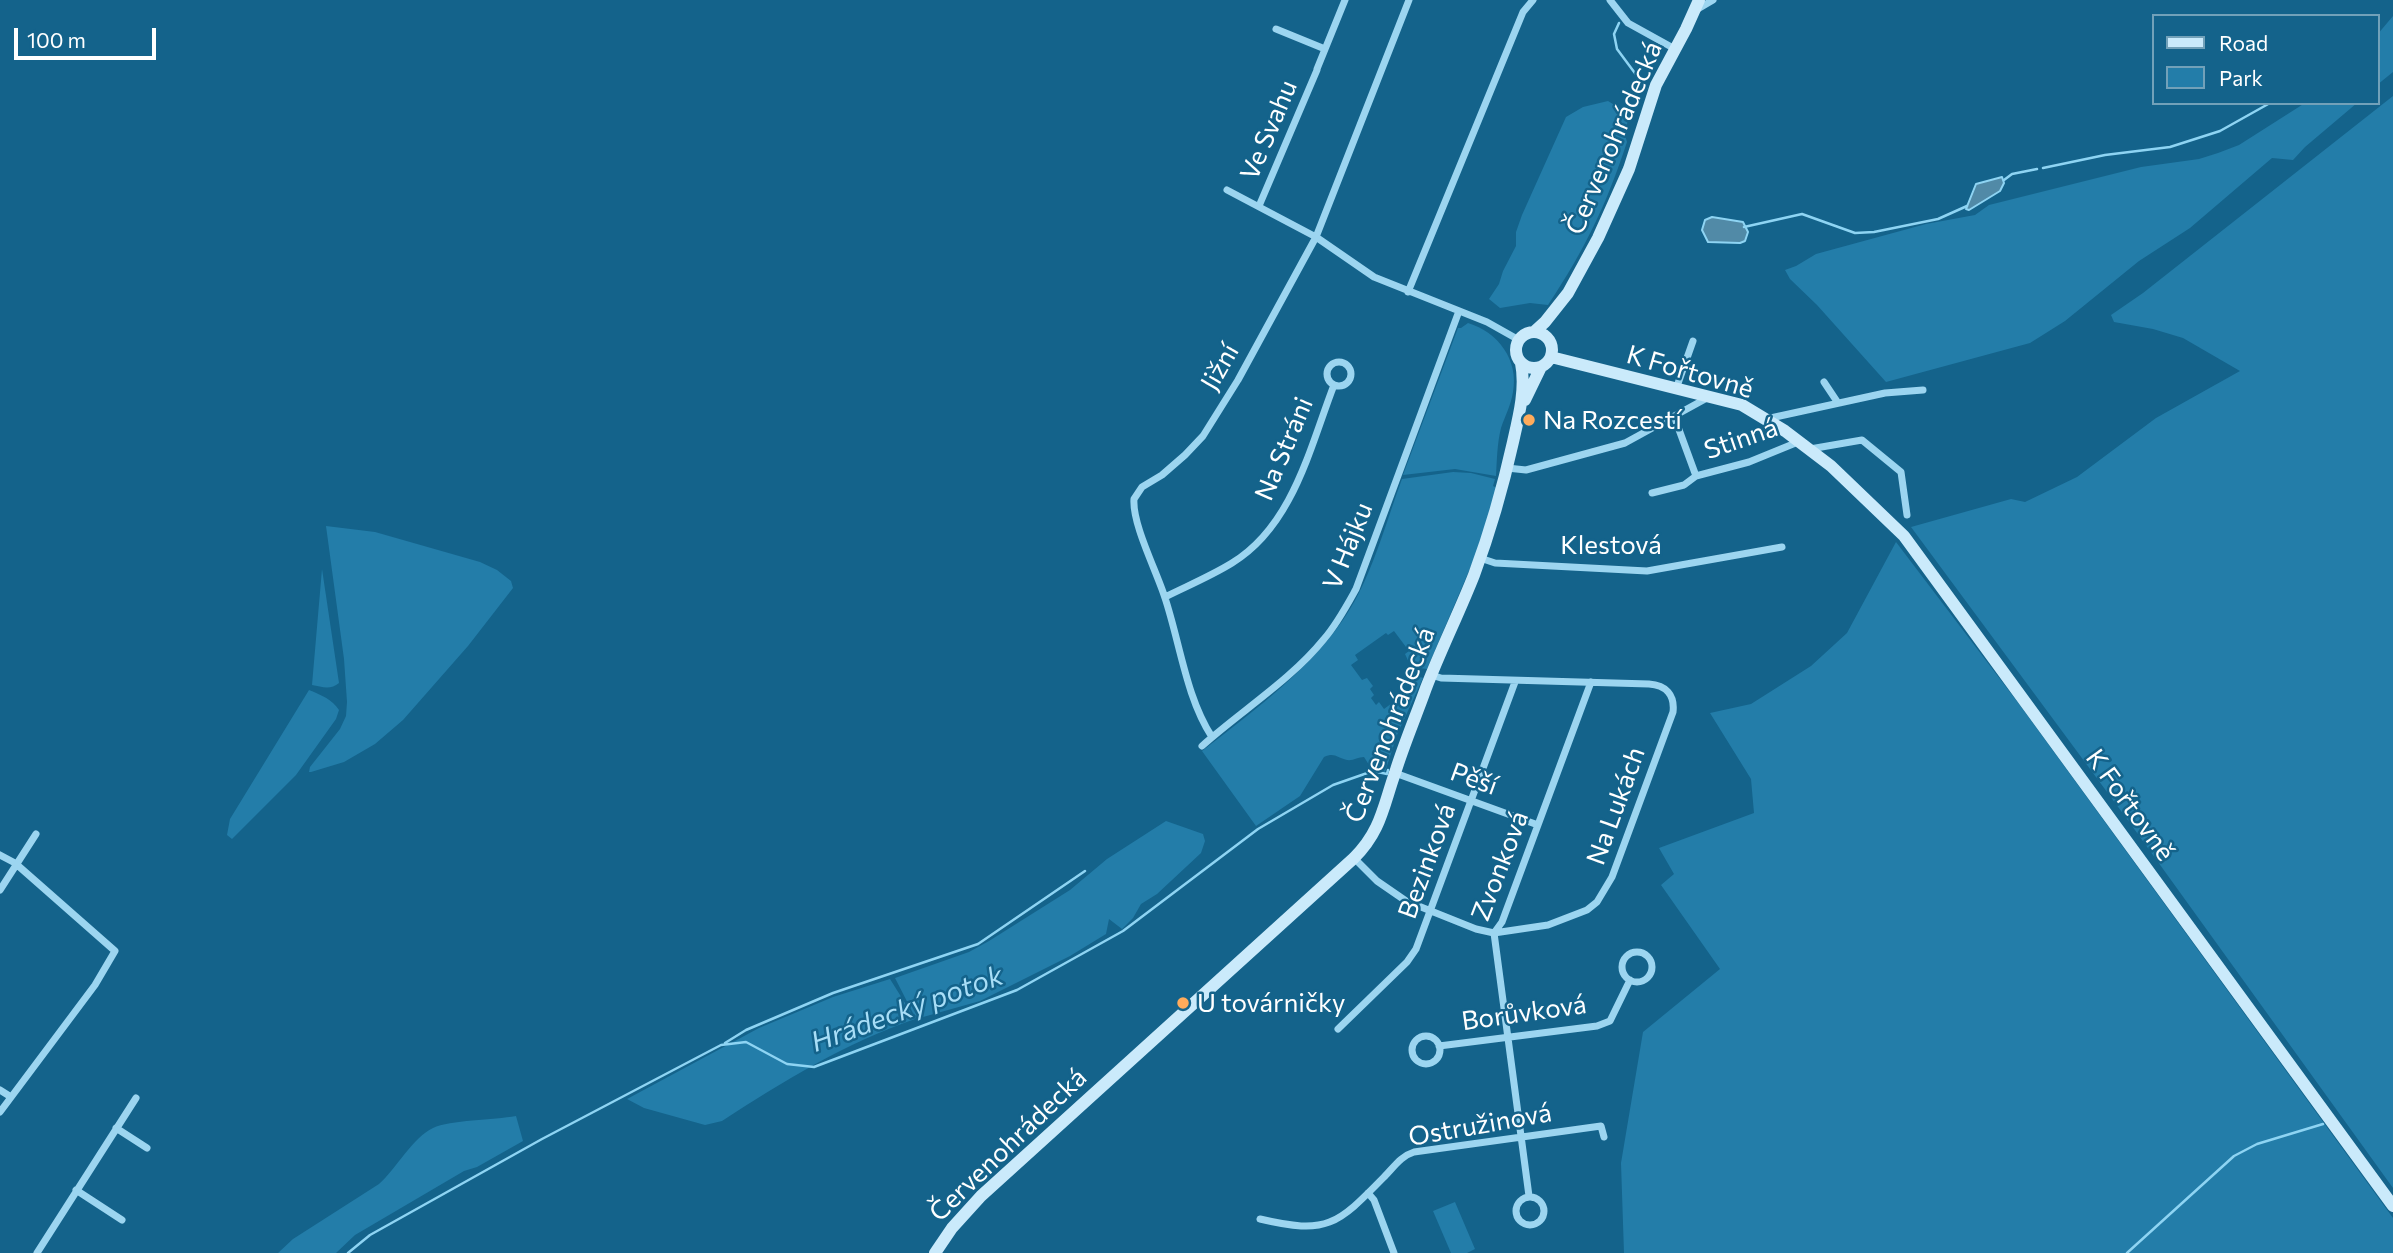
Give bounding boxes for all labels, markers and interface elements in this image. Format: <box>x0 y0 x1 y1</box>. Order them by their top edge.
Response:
scale bar <box>18 14 159 58</box>
legend <box>2152 14 2379 105</box>
text: 100 m <box>27 27 86 52</box>
text: Road <box>2219 30 2268 55</box>
street label: Červenohrádecká <box>1559 37 1669 239</box>
text: Park <box>2219 65 2263 90</box>
street label: Ve Svahu <box>1234 75 1304 185</box>
street label: Jižní <box>1194 338 1246 396</box>
street label: K Fořtovně <box>1623 339 1757 405</box>
street label: Na Stráni <box>1248 393 1320 505</box>
place label: Na Rozcestí <box>1543 404 1682 436</box>
marker: Na Rozcestí <box>1521 412 1537 428</box>
street label: Stinná <box>1700 412 1782 466</box>
street label: V Hájku <box>1316 498 1380 594</box>
street label: Klestová <box>1560 529 1662 561</box>
street label: Červenohrádecká <box>1338 623 1442 827</box>
street label: Na Lukách <box>1580 743 1652 869</box>
street label: K Fořtovně <box>2079 743 2181 867</box>
street label: Pěší <box>1446 756 1502 802</box>
street label: Bezinková <box>1392 799 1462 923</box>
street label: Zvonková <box>1465 807 1535 925</box>
water label: Hrádecký potok <box>806 959 1008 1059</box>
place label: U továrničky <box>1197 987 1345 1019</box>
street label: Borůvková <box>1460 989 1588 1037</box>
marker: U továrničky <box>1175 995 1191 1011</box>
street label: Červenohrádecká <box>923 1062 1093 1228</box>
street label: Ostružinová <box>1406 1097 1554 1153</box>

